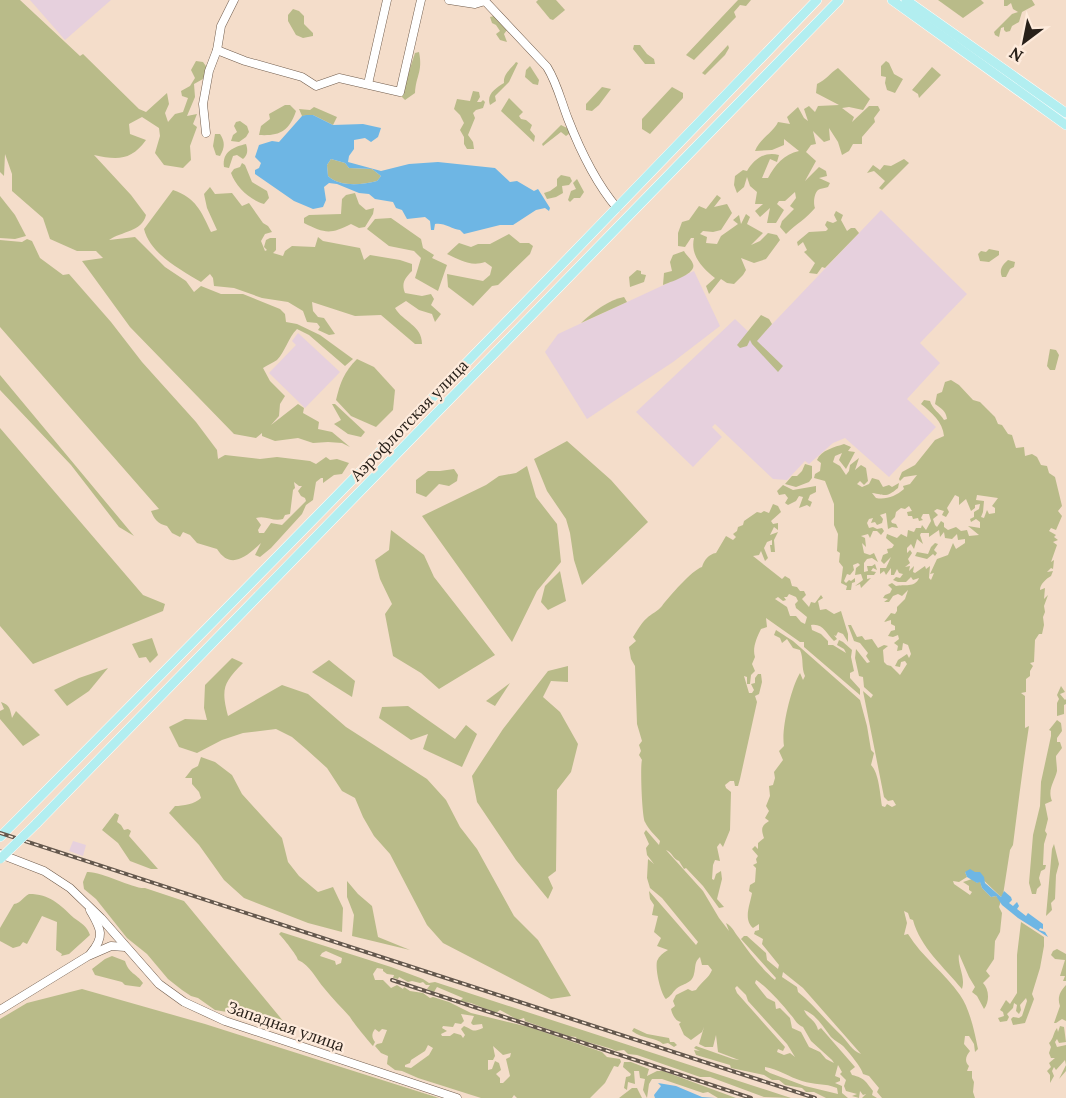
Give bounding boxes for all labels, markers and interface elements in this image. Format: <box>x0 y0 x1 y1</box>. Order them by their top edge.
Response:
north arrow <box>994 12 1054 72</box>
text: N <box>1006 43 1027 66</box>
street label: Аэрофлотская улица <box>345 355 472 486</box>
street label: Западная улица <box>225 997 347 1055</box>

